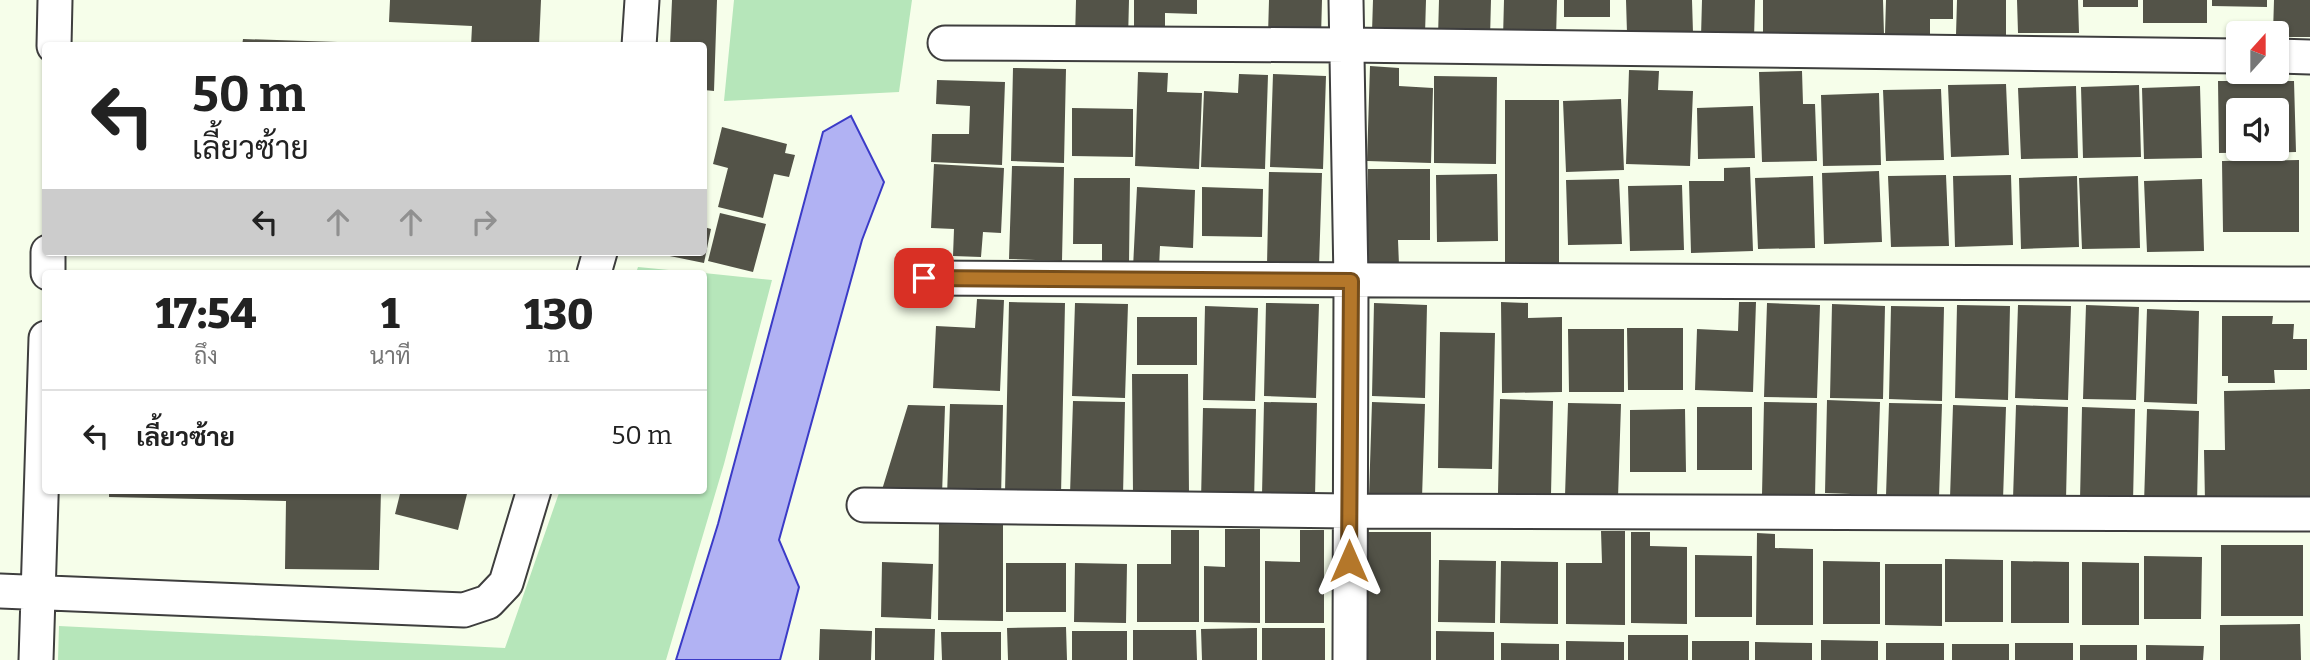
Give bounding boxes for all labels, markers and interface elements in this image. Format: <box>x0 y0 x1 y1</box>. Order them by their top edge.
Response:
north arrow <box>2226 21 2289 84</box>
map controls <box>2226 21 2289 161</box>
text: 50 m <box>192 65 305 124</box>
icon: left <box>77 70 168 161</box>
button: sound <box>2226 98 2289 161</box>
text: เลี้ยวซ้าย <box>192 129 309 167</box>
icon: left <box>246 203 284 241</box>
icon: ahead <box>319 203 357 241</box>
icon: ahead <box>392 203 430 241</box>
icon: right <box>465 203 503 241</box>
pin <box>894 248 954 308</box>
icon: arrive <box>905 259 943 297</box>
text: 17:54 <box>155 289 256 339</box>
text: 1 <box>381 289 400 339</box>
text: 130 <box>524 290 594 340</box>
text: m <box>548 340 570 368</box>
text: ถึง <box>194 342 218 370</box>
text: นาที <box>370 342 411 370</box>
icon: left <box>77 417 115 455</box>
text: 50 m <box>611 420 672 451</box>
text: เลี้ยวซ้าย <box>136 422 235 453</box>
position arrow <box>1312 524 1386 598</box>

